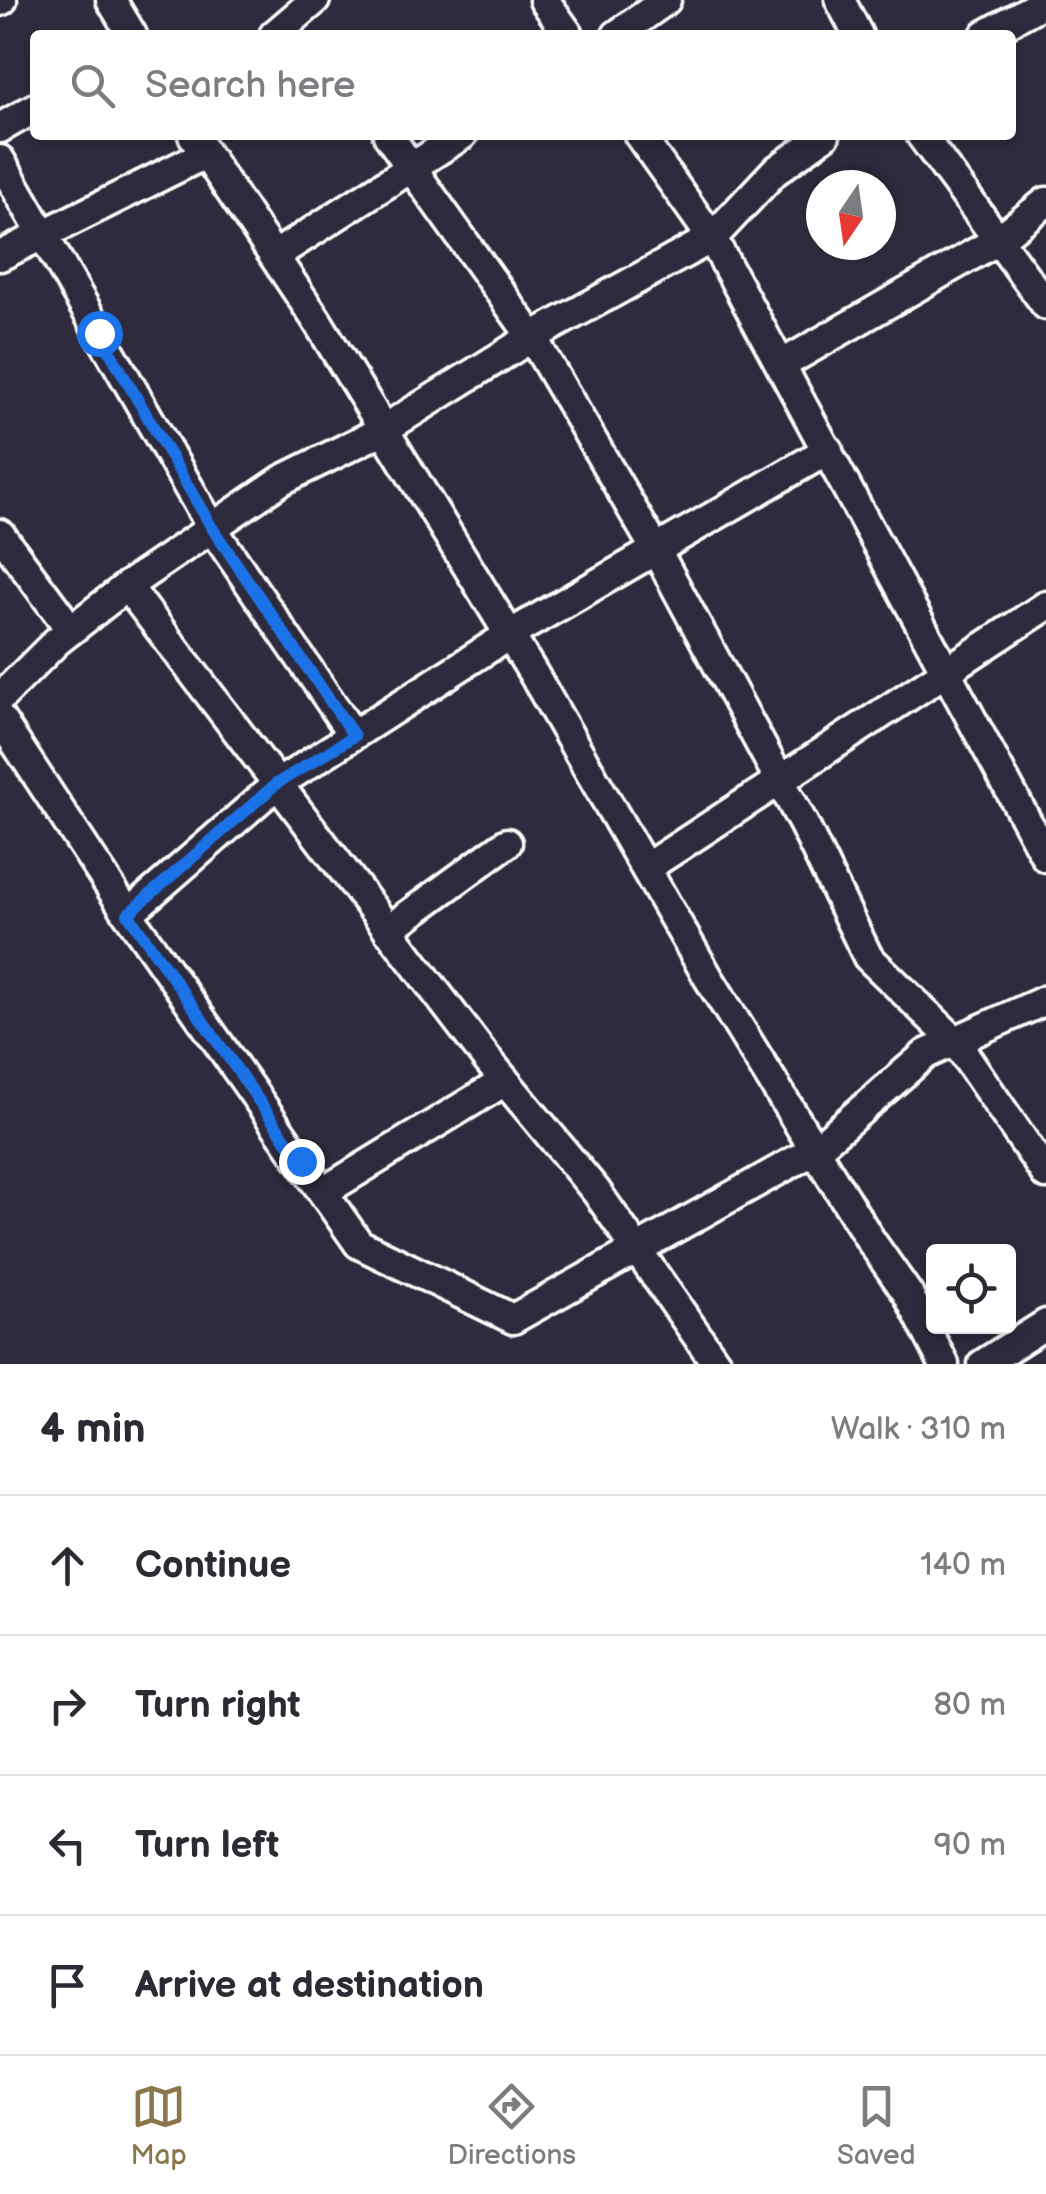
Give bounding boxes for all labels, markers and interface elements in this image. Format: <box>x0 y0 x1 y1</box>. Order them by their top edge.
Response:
search box <box>30 30 1016 140</box>
icon: search <box>65 58 120 113</box>
text: Search here <box>145 63 356 108</box>
north arrow <box>806 170 896 260</box>
route start <box>77 311 123 357</box>
route end <box>279 1139 325 1185</box>
map controls <box>926 1244 1016 1334</box>
button: locate <box>926 1244 1016 1334</box>
text: 4 min <box>40 1404 146 1455</box>
text: Walk · 310 m <box>831 1410 1006 1449</box>
icon: ahead <box>40 1538 95 1593</box>
text: Continue <box>135 1543 291 1588</box>
text: 140 m <box>920 1546 1006 1585</box>
icon: right <box>40 1678 95 1733</box>
text: Turn right <box>135 1683 300 1728</box>
text: 80 m <box>933 1686 1006 1725</box>
icon: left <box>40 1818 95 1873</box>
text: Turn left <box>135 1823 279 1868</box>
text: 90 m <box>934 1826 1006 1865</box>
icon: arrive <box>40 1958 95 2013</box>
text: Arrive at destination <box>135 1963 484 2008</box>
tab: Map <box>130 2079 187 2172</box>
tab: Directions <box>447 2079 576 2172</box>
tab: Saved <box>837 2079 916 2172</box>

